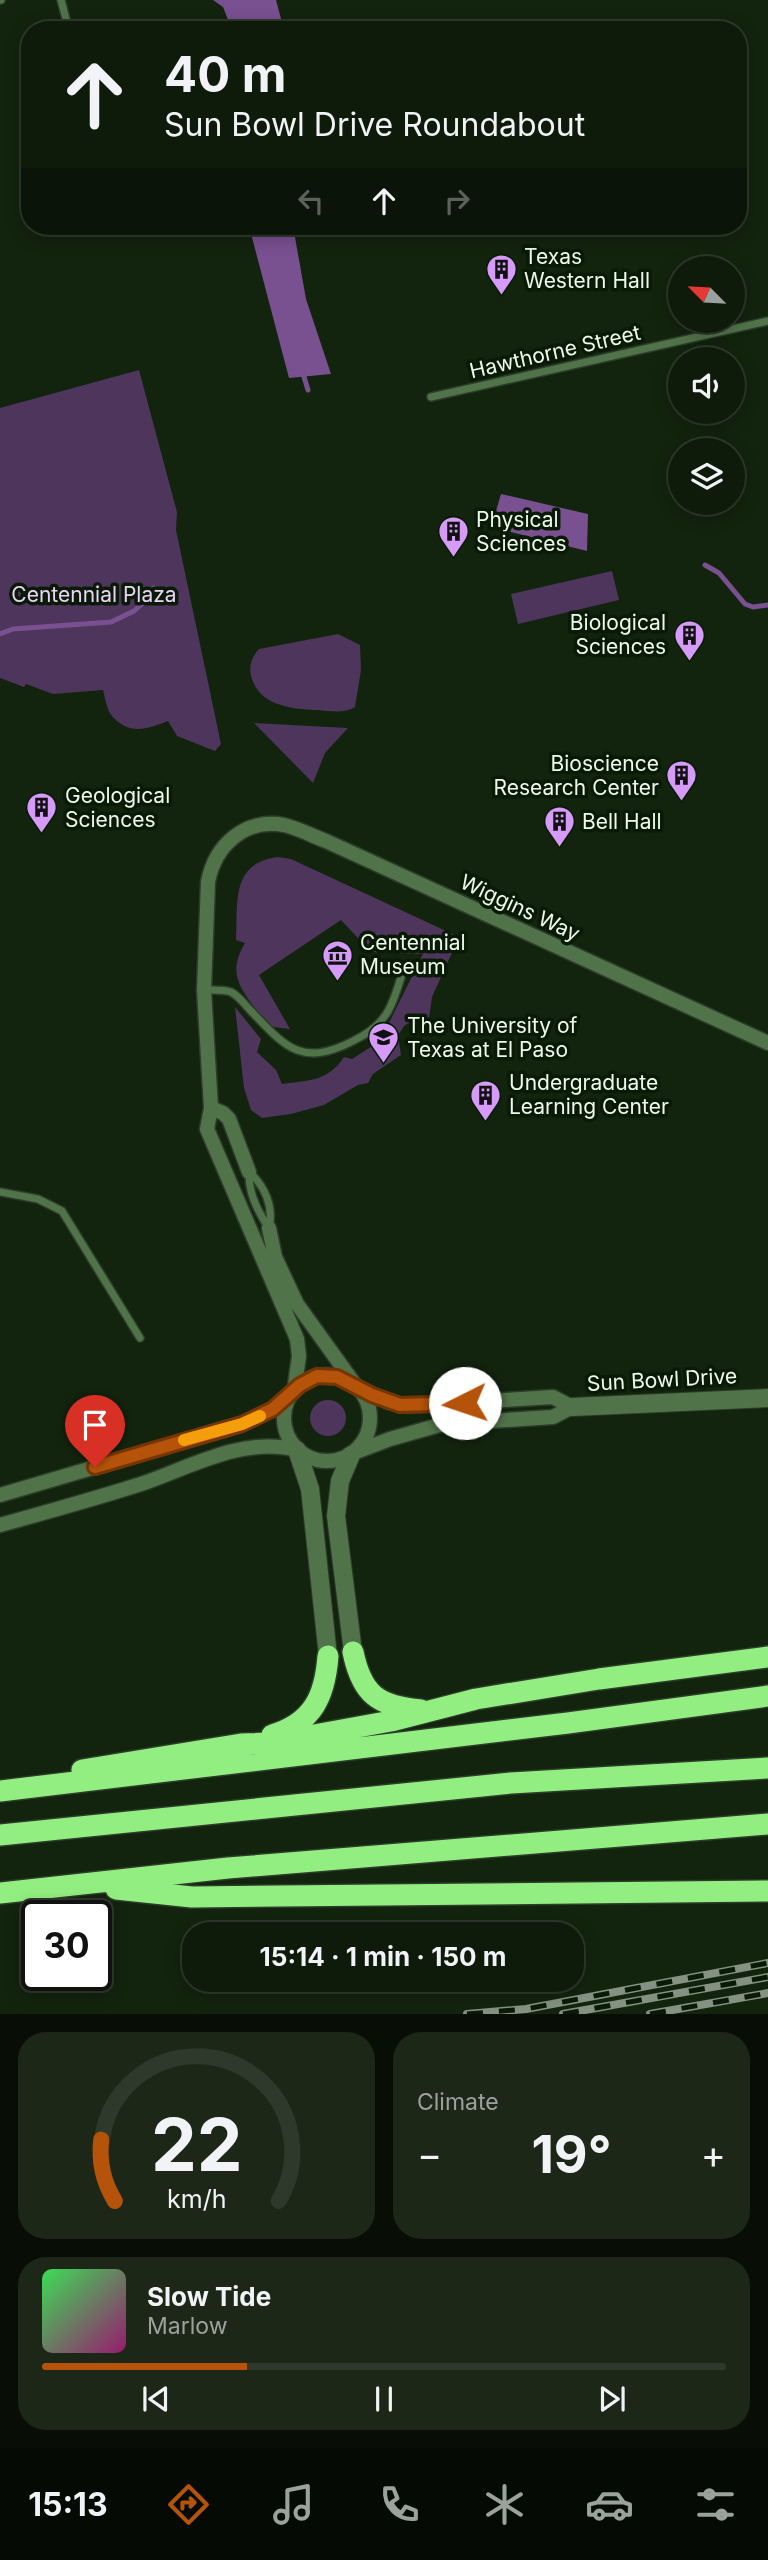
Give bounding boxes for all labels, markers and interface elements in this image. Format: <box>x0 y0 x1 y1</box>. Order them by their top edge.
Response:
text: 40 m <box>164 45 287 104</box>
icon: ahead <box>49 49 140 140</box>
text: Sun Bowl Drive Roundabout <box>164 105 585 144</box>
icon: left <box>292 182 330 220</box>
icon: ahead <box>365 182 403 220</box>
icon: right <box>438 182 476 220</box>
place label: Texas Western Hall <box>524 244 650 293</box>
building icon: Texas Western Hall <box>484 252 518 296</box>
north arrow <box>668 256 746 332</box>
map controls <box>668 256 745 515</box>
street label: Hawthorne Street <box>467 320 643 383</box>
button: sound <box>668 347 745 424</box>
button: layers <box>668 438 745 515</box>
place label: Physical Sciences <box>476 507 567 556</box>
building icon: Physical Sciences <box>436 515 470 559</box>
park label: Centennial Plaza <box>11 582 177 607</box>
place label: Biological Sciences <box>570 610 666 659</box>
building icon: Biological Sciences <box>672 618 706 662</box>
place label: Bioscience Research Center <box>494 751 659 800</box>
building icon: Bioscience Research Center <box>665 759 699 803</box>
place label: Geological Sciences <box>65 783 170 832</box>
building icon: Geological Sciences <box>25 791 59 835</box>
building icon: Bell Hall <box>542 805 576 849</box>
place label: Bell Hall <box>582 809 662 834</box>
street label: Wiggins Way <box>457 869 584 946</box>
place label: Centennial Museum <box>360 930 466 979</box>
museum icon: Centennial Museum <box>320 938 354 982</box>
place label: The University of Texas at El Paso <box>407 1013 578 1062</box>
school or university icon: The University of Texas at El Paso <box>367 1021 401 1065</box>
place label: Undergraduate Learning Center <box>509 1070 669 1119</box>
building icon: Undergraduate Learning Center <box>469 1078 503 1122</box>
street label: Sun Bowl Drive <box>586 1363 738 1396</box>
position arrow <box>428 1366 502 1440</box>
pin <box>65 1395 125 1467</box>
icon: arrive <box>76 1406 114 1444</box>
speed limit sign: 30 <box>21 1900 112 1991</box>
text: 15:14 · 1 min · 150 m <box>260 1941 506 1972</box>
text: Climate <box>417 2088 499 2116</box>
text: 22 <box>151 2101 242 2190</box>
text: 19° <box>531 2123 612 2186</box>
text: − <box>417 2131 442 2177</box>
text: + <box>701 2131 726 2177</box>
text: km/h <box>167 2184 226 2214</box>
text: Slow Tide <box>147 2281 271 2312</box>
text: Marlow <box>147 2312 227 2340</box>
icon: previous <box>137 2380 175 2418</box>
icon: pause <box>365 2380 403 2418</box>
icon: next <box>593 2380 631 2418</box>
icon: directions <box>164 2480 213 2529</box>
icon: music <box>269 2480 318 2529</box>
icon: phone <box>375 2480 424 2529</box>
icon: climate <box>480 2480 529 2529</box>
icon: car <box>585 2480 634 2529</box>
icon: filters <box>691 2480 740 2529</box>
text: 15:13 <box>28 2485 108 2524</box>

